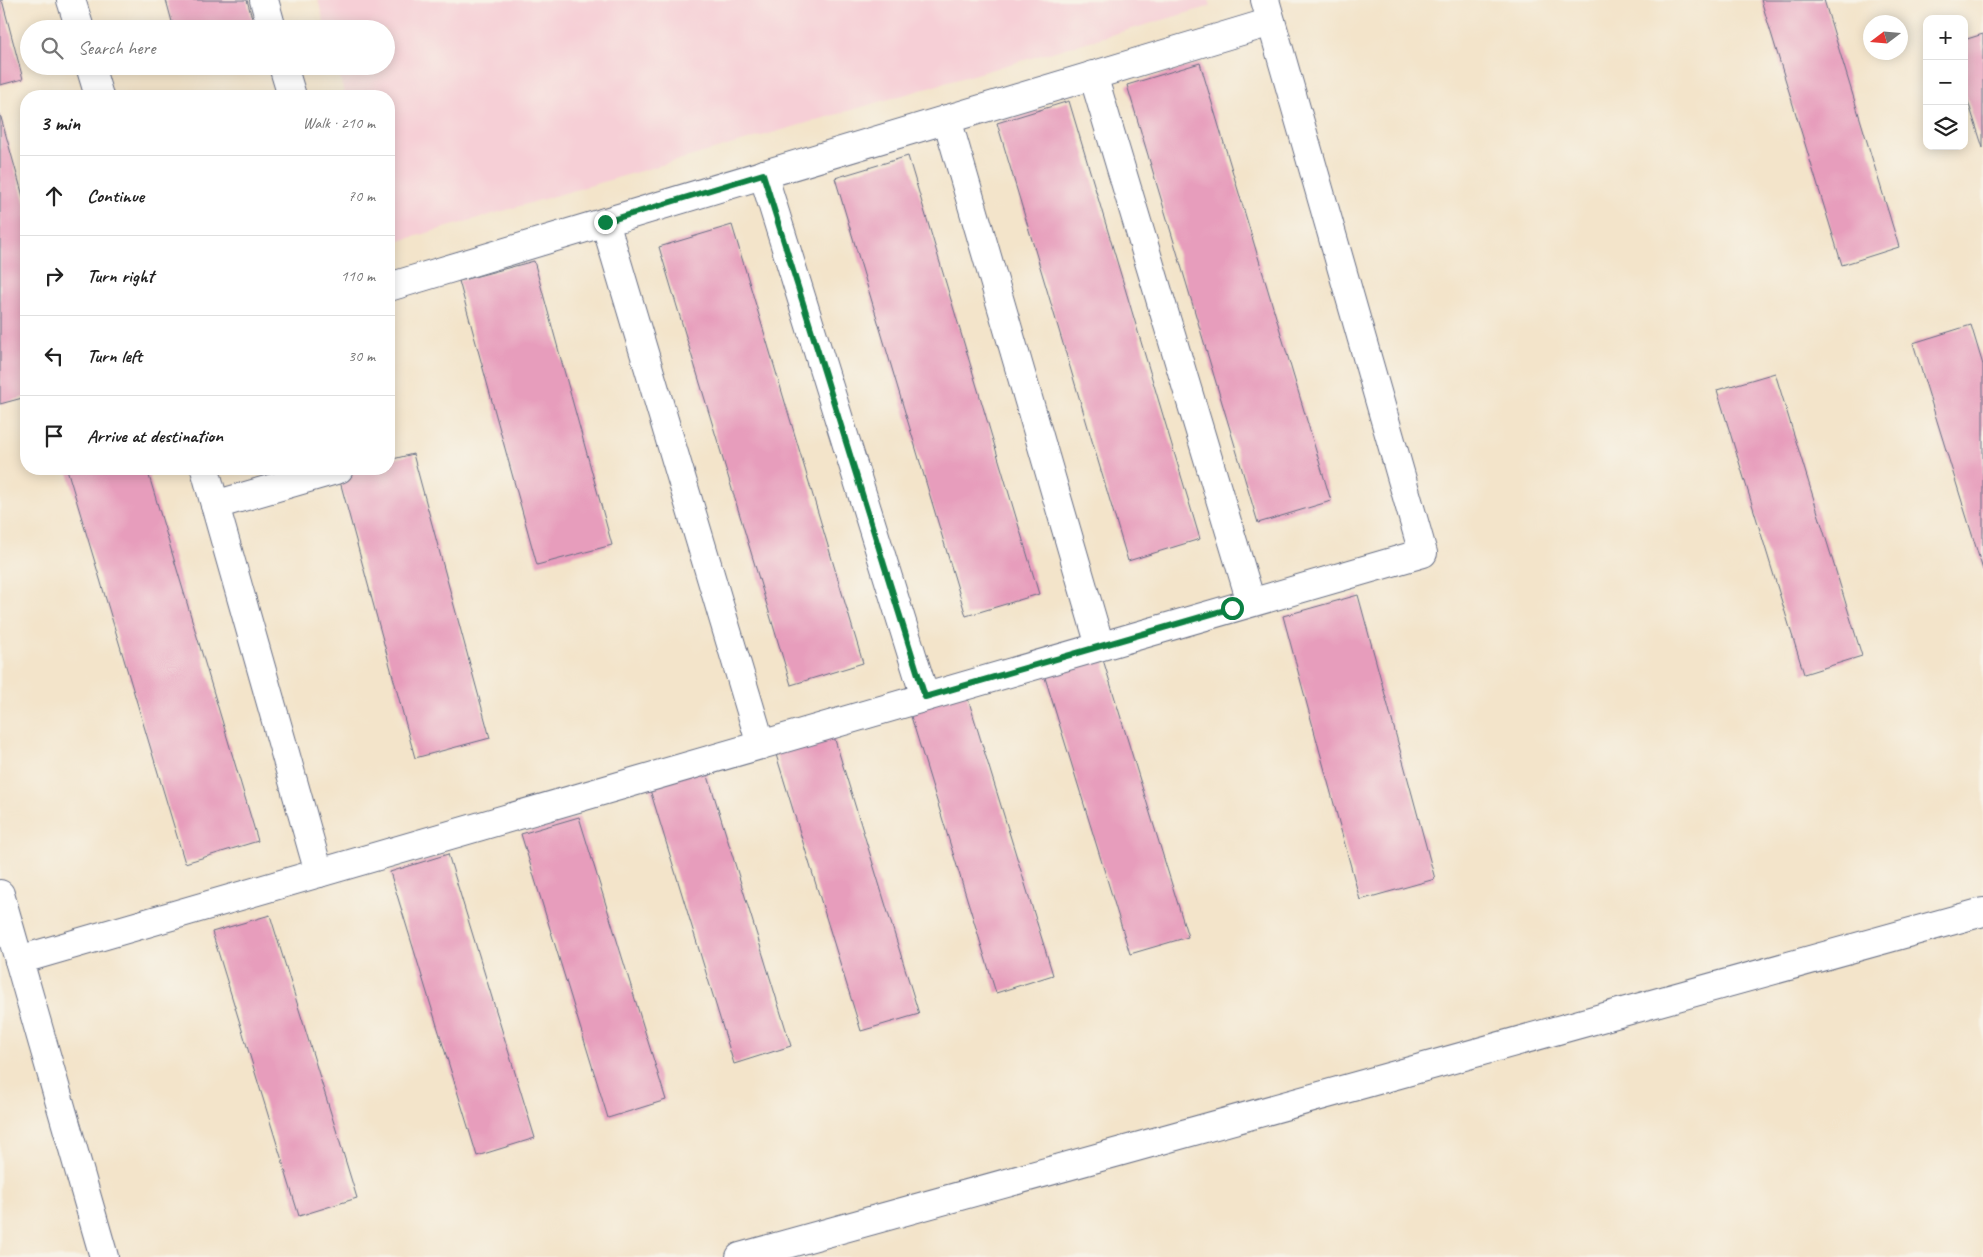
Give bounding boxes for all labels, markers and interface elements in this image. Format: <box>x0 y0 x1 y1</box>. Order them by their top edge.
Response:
north arrow <box>1863 15 1908 60</box>
map controls <box>1923 15 1968 150</box>
button: + <box>1923 15 1968 60</box>
search box <box>20 20 395 75</box>
icon: search <box>38 34 66 62</box>
text: Search here <box>78 36 155 60</box>
button: − <box>1923 60 1968 105</box>
button: layers <box>1923 105 1968 150</box>
text: 3 min <box>40 110 80 136</box>
text: Walk · 210 m <box>303 113 375 133</box>
icon: ahead <box>40 182 68 210</box>
text: Continue <box>87 184 144 208</box>
text: 70 m <box>348 186 375 206</box>
route end <box>594 211 617 234</box>
icon: right <box>40 262 68 290</box>
text: Turn right <box>87 264 154 288</box>
text: 110 m <box>341 266 375 286</box>
icon: left <box>40 342 68 370</box>
text: Turn left <box>87 344 142 368</box>
text: 30 m <box>348 346 375 366</box>
icon: arrive <box>40 422 68 450</box>
text: Arrive at destination <box>87 424 223 448</box>
route start <box>1221 597 1244 620</box>

